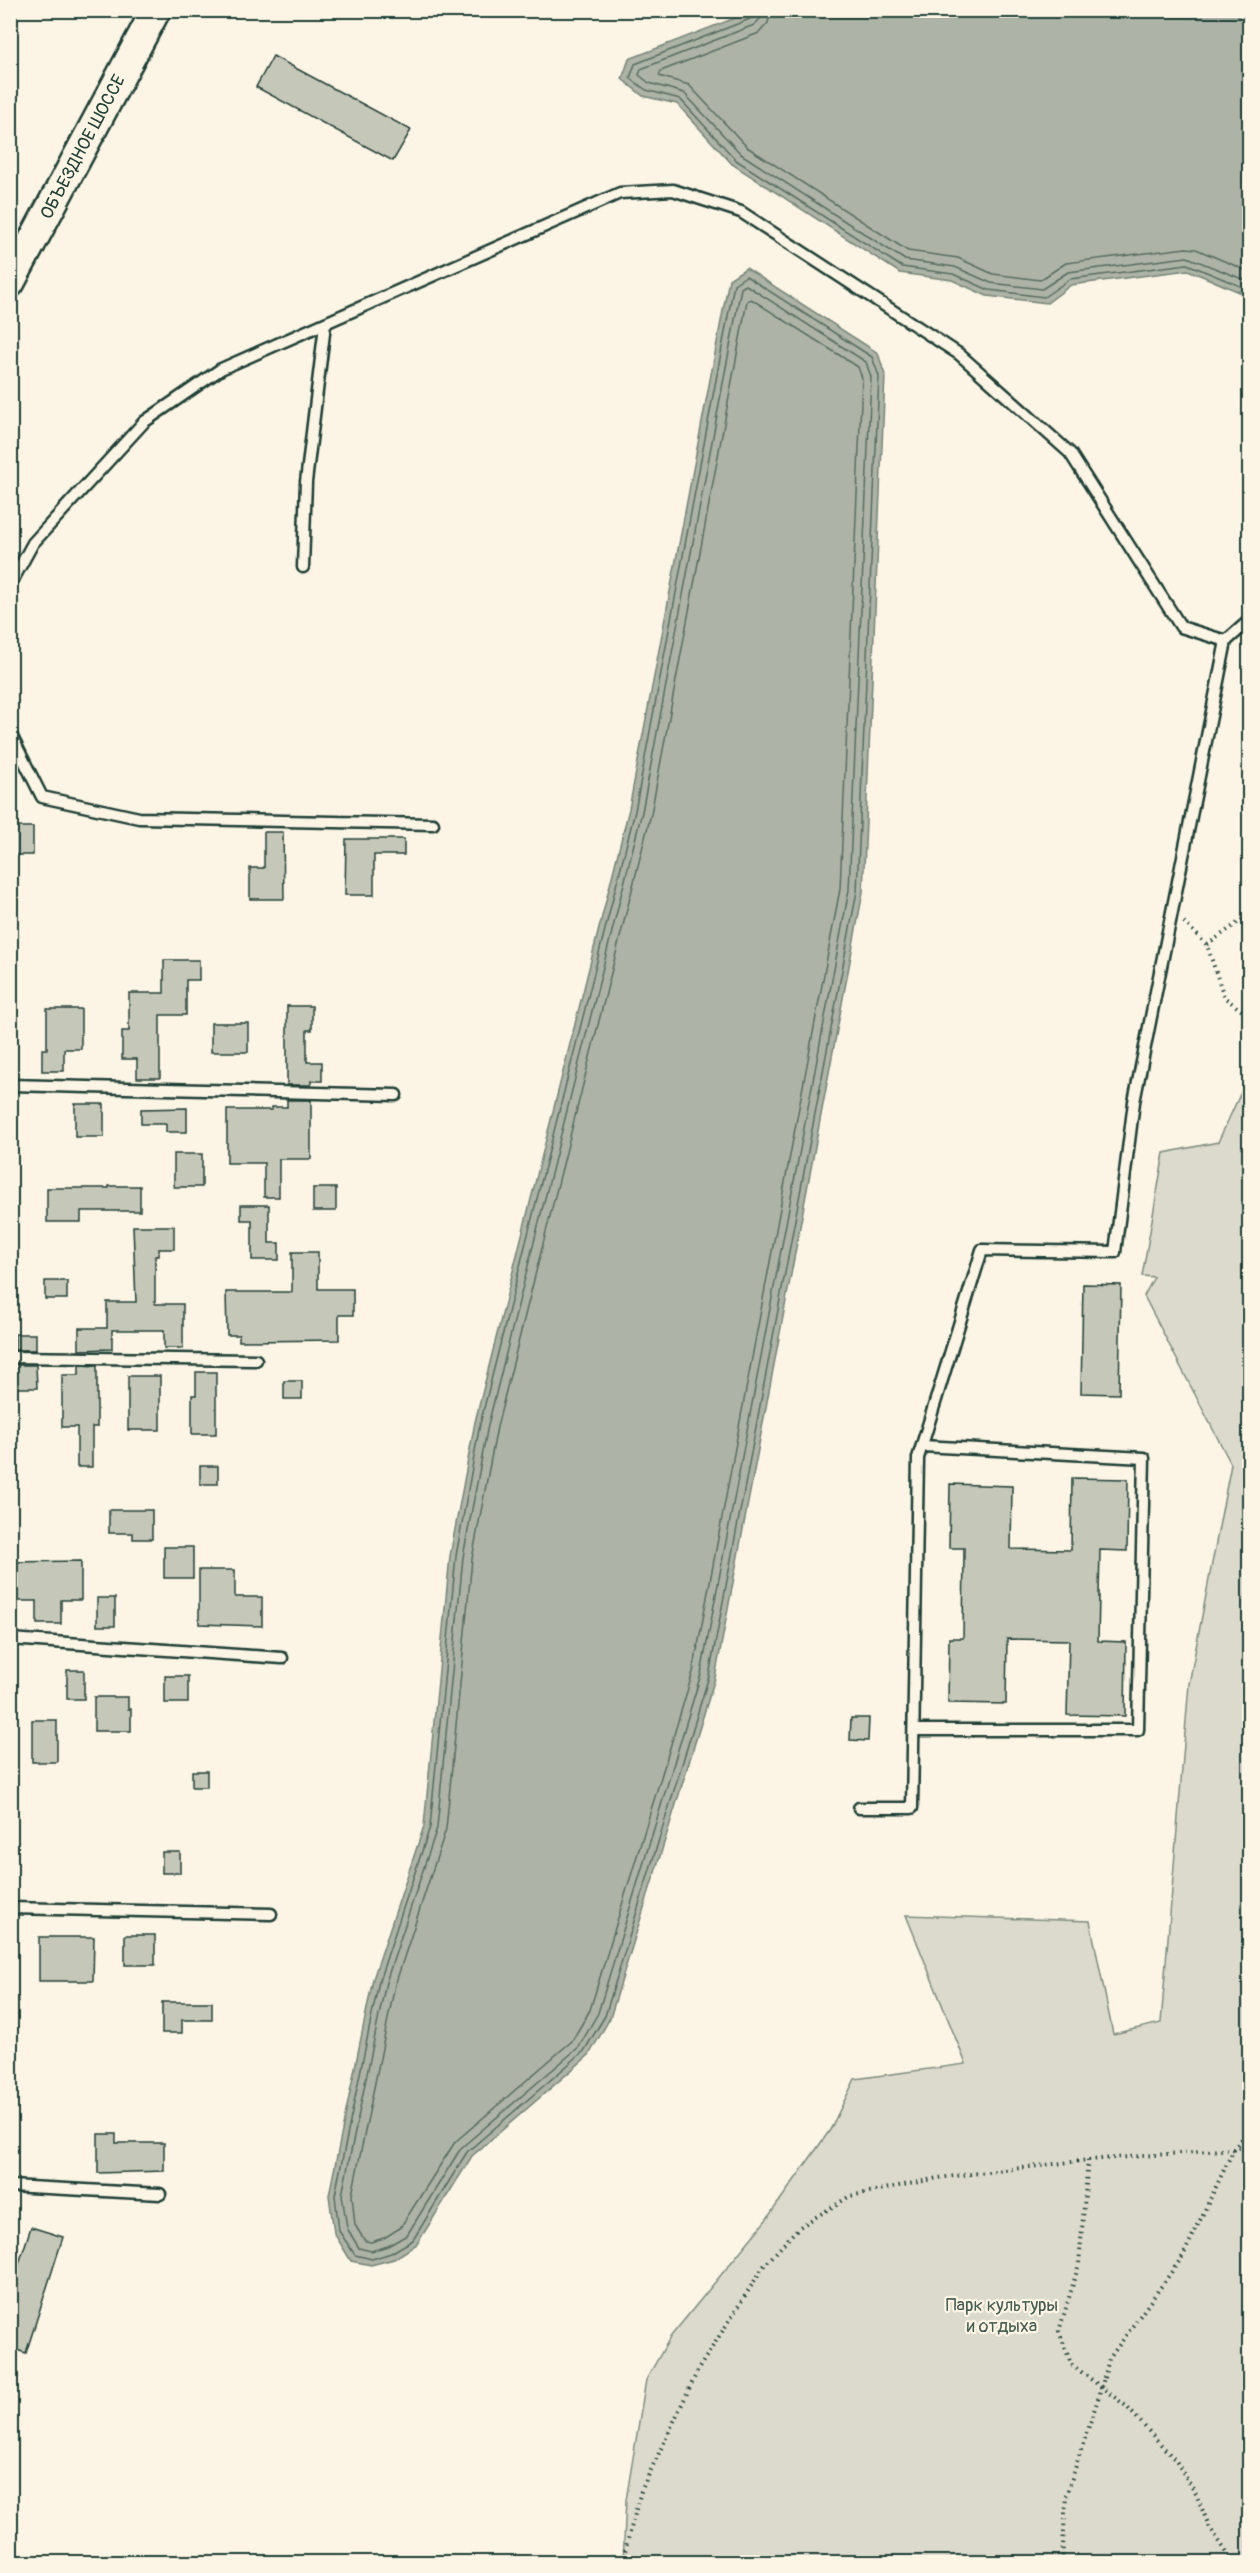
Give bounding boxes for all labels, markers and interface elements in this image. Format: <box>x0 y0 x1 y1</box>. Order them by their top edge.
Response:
street label: ОБЪЕЗДНОЕ ШОССЕ <box>35 71 131 223</box>
park label: Парк культуры и отдыха <box>946 2294 1058 2338</box>

